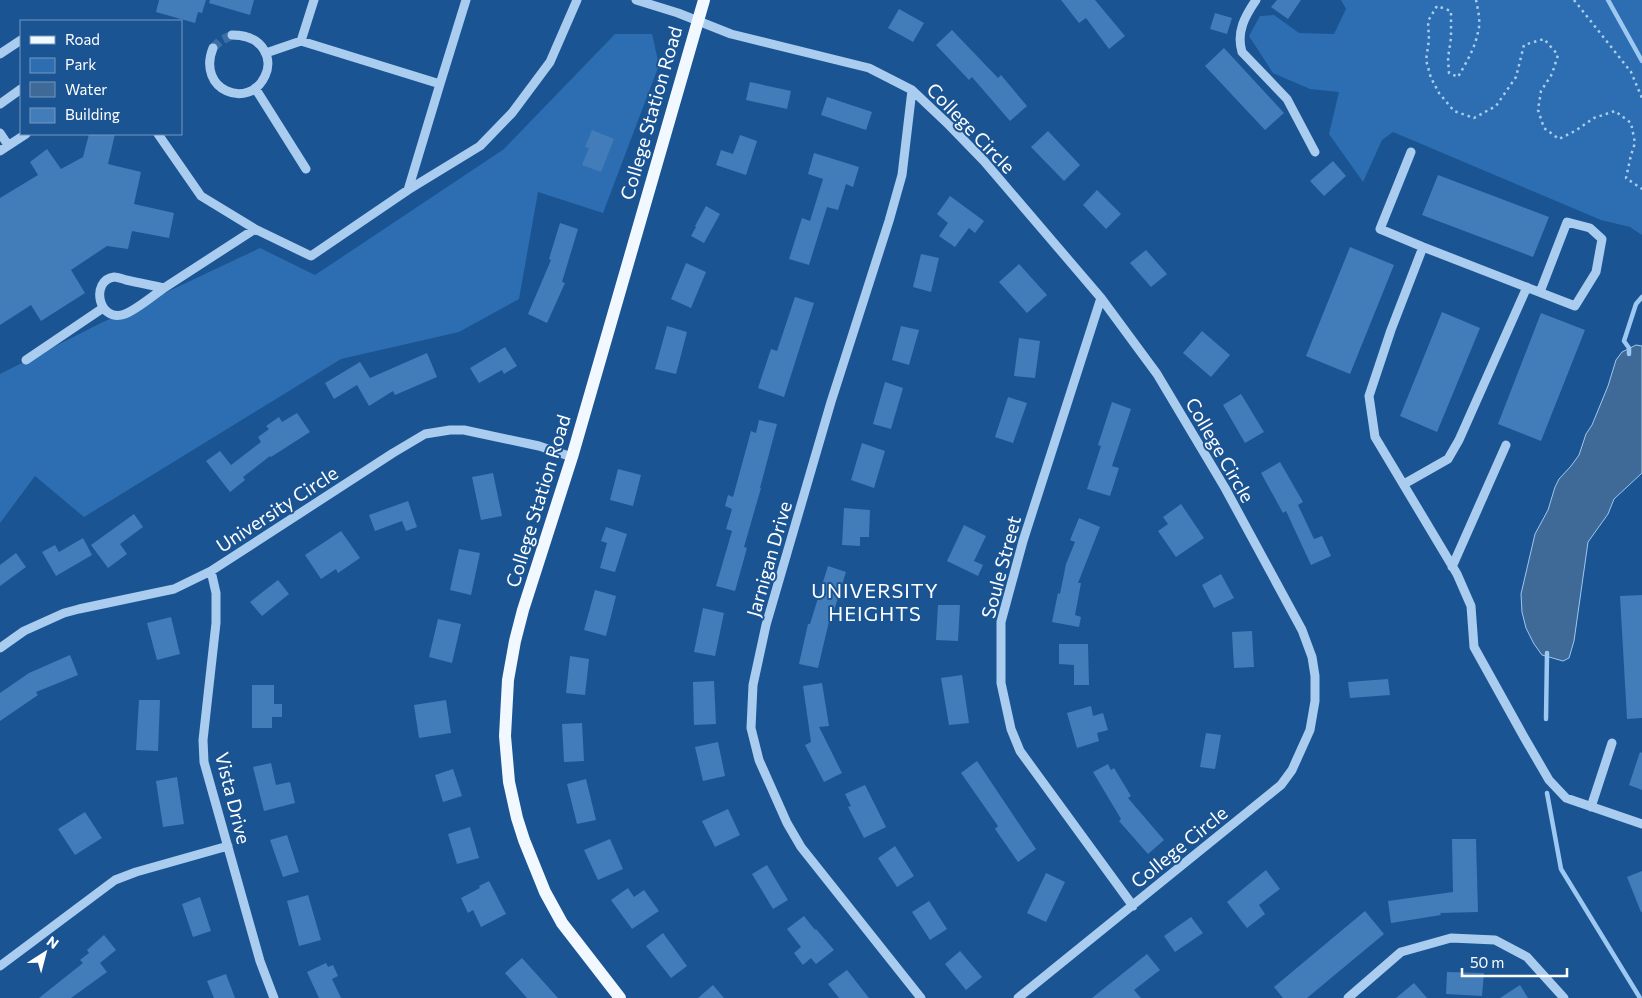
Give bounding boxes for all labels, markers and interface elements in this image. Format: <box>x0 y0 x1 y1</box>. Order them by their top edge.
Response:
legend <box>20 20 182 135</box>
street label: College Station Road <box>615 23 686 202</box>
text: Road <box>65 30 100 48</box>
text: Park <box>65 55 96 73</box>
street label: College Circle <box>922 78 1020 178</box>
text: Water <box>65 80 107 98</box>
text: Building <box>65 105 120 123</box>
street label: College Circle <box>1181 393 1260 506</box>
street label: College Station Road <box>500 412 575 590</box>
street label: University Circle <box>212 461 342 556</box>
street label: Jarnigan Drive <box>741 498 796 619</box>
street label: Soule Street <box>976 513 1025 621</box>
district label: UNIVERSITY HEIGHTS <box>811 578 939 625</box>
street label: Vista Drive <box>211 750 256 846</box>
street label: College Circle <box>1126 801 1231 892</box>
north arrow <box>20 928 70 978</box>
text: N <box>44 932 62 952</box>
scale bar <box>1462 946 1567 978</box>
text: 50 m <box>1470 953 1504 971</box>

